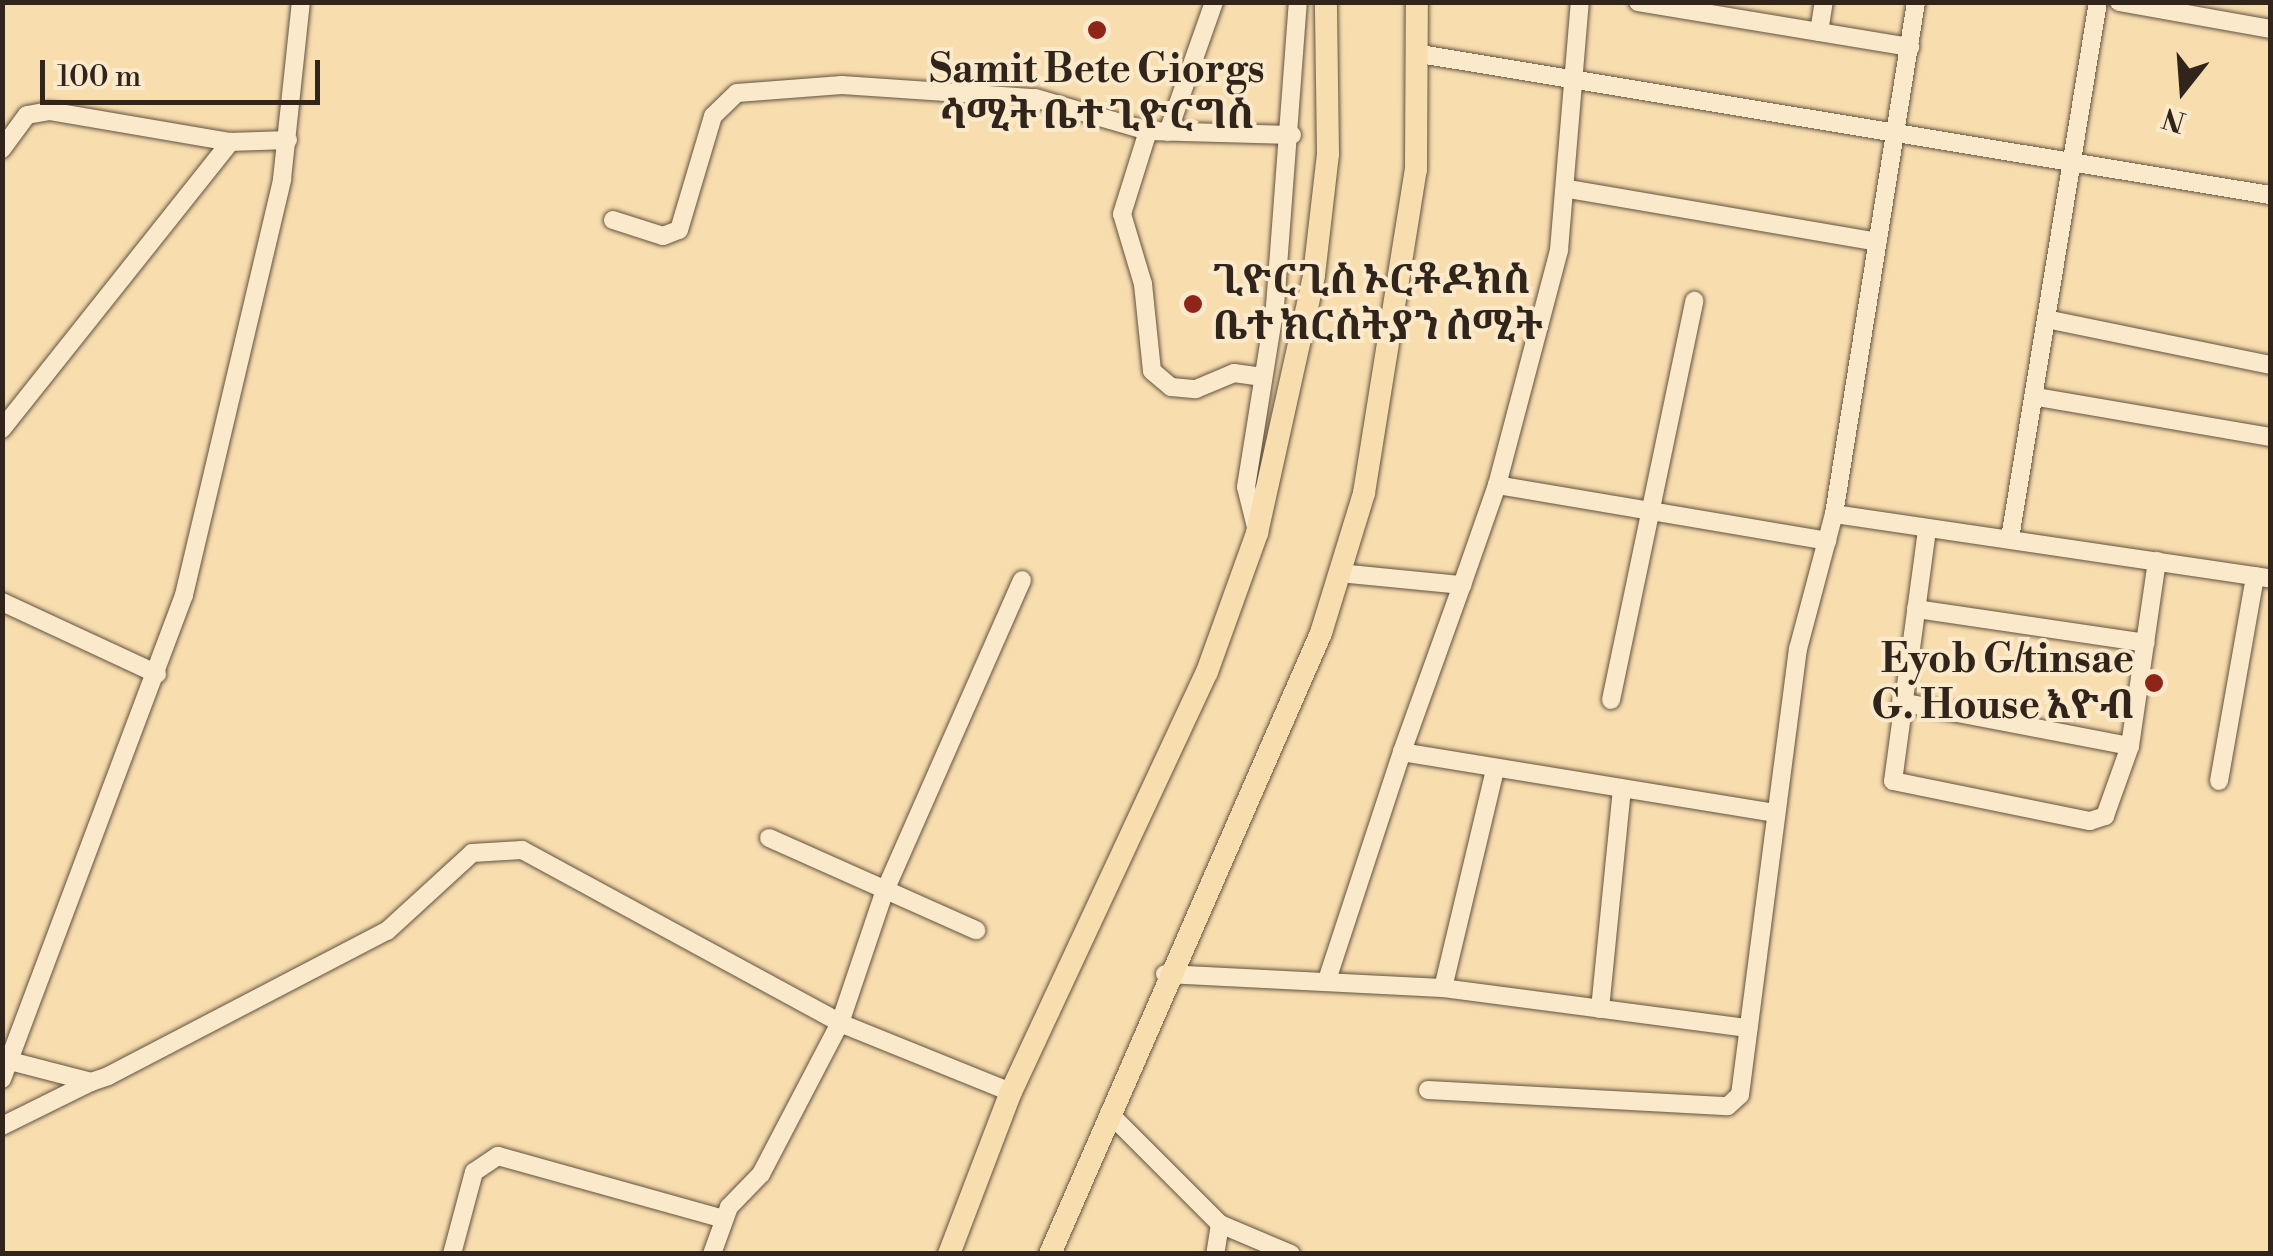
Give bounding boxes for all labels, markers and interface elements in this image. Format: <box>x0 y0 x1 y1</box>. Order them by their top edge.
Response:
marker: Samit Bete Giorgs ሳሚት ቤተ ጊዮርግስ <box>1086 19 1108 41</box>
scale bar <box>45 40 325 102</box>
north arrow <box>2133 40 2233 140</box>
place label: Samit Bete Giorgs ሳሚት ቤተ ጊዮርግስ <box>929 46 1265 140</box>
text: 100 m <box>57 58 141 96</box>
text: N <box>2158 99 2190 139</box>
place label: ጊዮርጊስ ኦርቶዶክስ ቤተ ክርስትያን ሰሚት <box>1213 257 1543 351</box>
marker: ጊዮርጊስ ኦርቶዶክስ ቤተ ክርስትያን ሰሚት <box>1182 293 1204 315</box>
place label: Eyob G/tinsae G. House እዮብ <box>1871 636 2134 730</box>
marker: Eyob G/tinsae G. House እዮብ <box>2143 672 2165 694</box>

